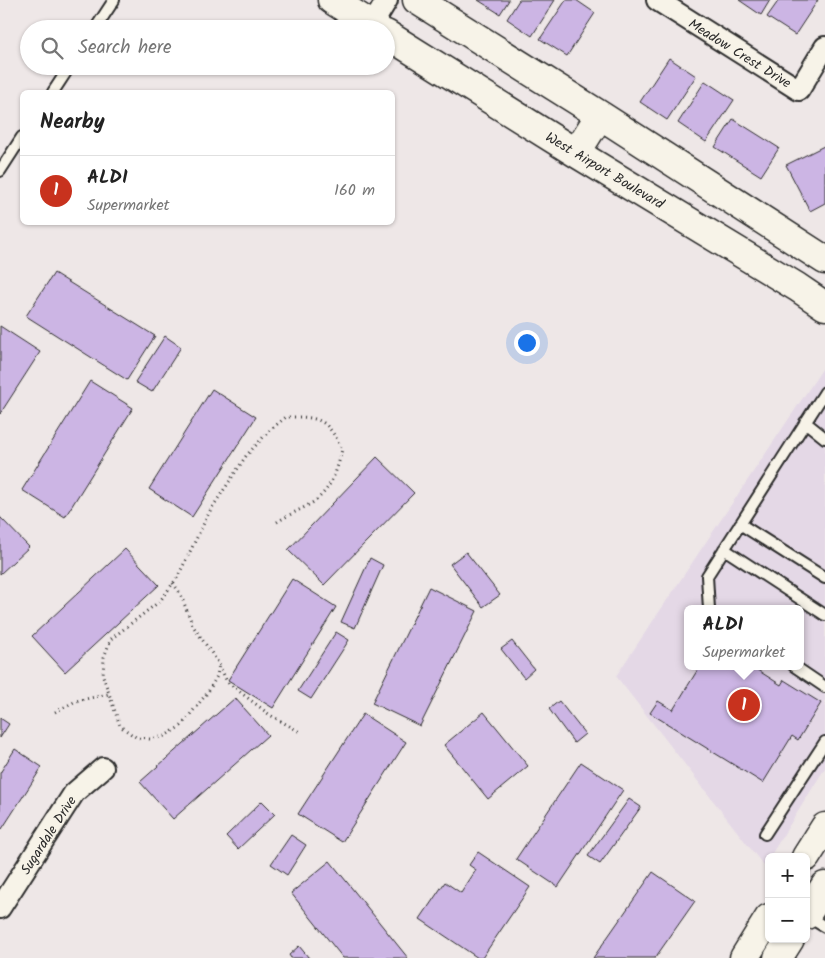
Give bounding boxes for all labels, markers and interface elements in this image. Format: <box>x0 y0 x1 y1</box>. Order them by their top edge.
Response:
street label: Meadow Crest Drive <box>684 13 796 95</box>
search box <box>20 20 395 75</box>
text: Search here <box>78 33 172 63</box>
icon: search <box>38 34 66 62</box>
text: Nearby <box>40 106 105 139</box>
street label: West Airport Boulevard <box>541 127 669 216</box>
text: ALDI <box>87 163 128 193</box>
text: 1 <box>54 178 58 203</box>
text: 160 m <box>334 178 375 203</box>
text: Supermarket <box>87 193 170 218</box>
your location <box>514 330 540 356</box>
popup <box>684 605 804 670</box>
text: ALDI <box>703 610 743 640</box>
text: Supermarket <box>703 640 785 665</box>
pin: 1 <box>728 686 760 724</box>
street label: Sugardale Drive <box>15 791 83 879</box>
map controls <box>765 853 810 943</box>
button: + <box>765 853 810 898</box>
button: − <box>765 898 810 943</box>

